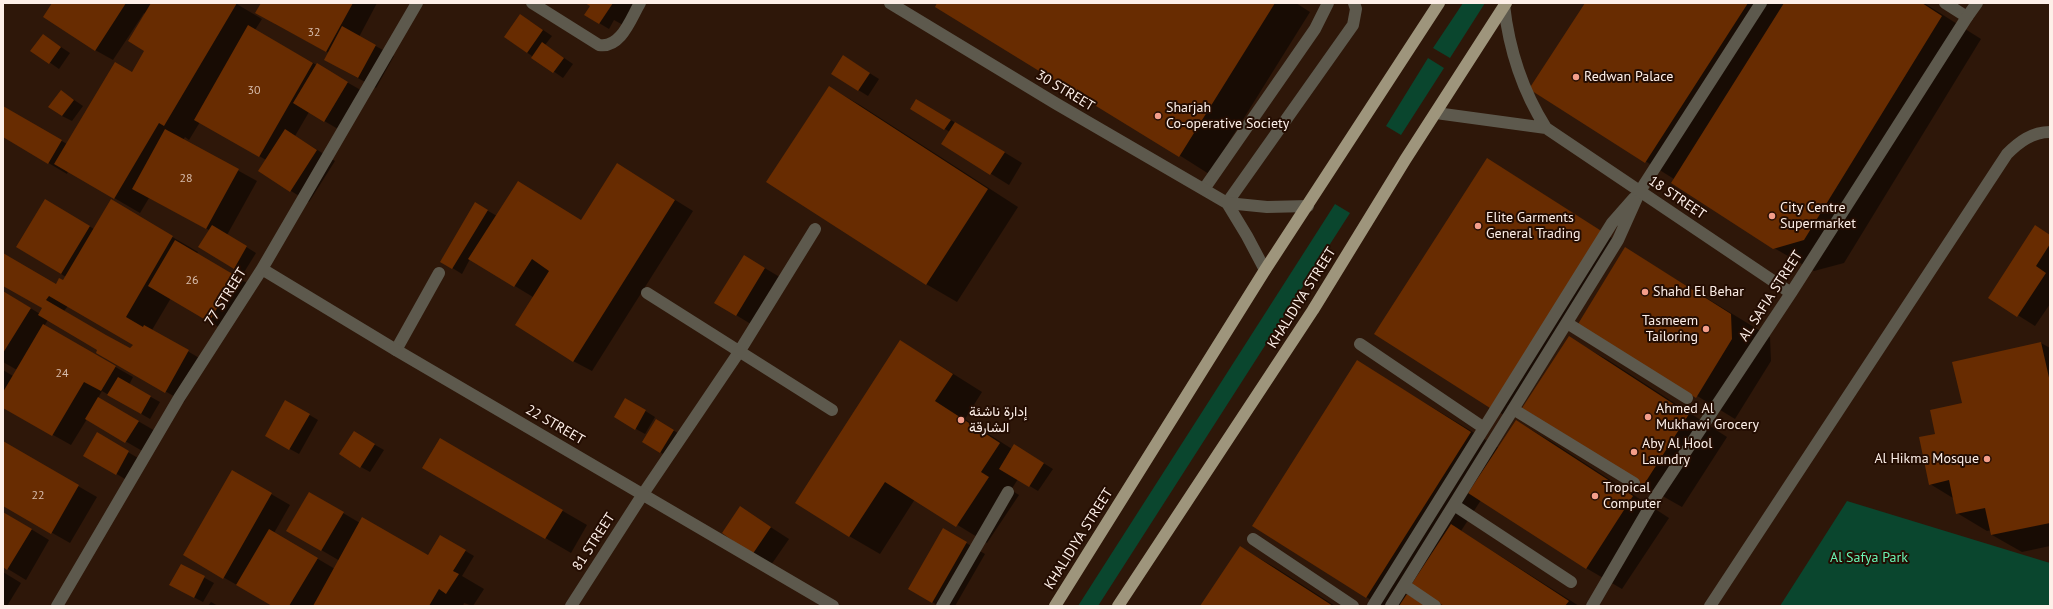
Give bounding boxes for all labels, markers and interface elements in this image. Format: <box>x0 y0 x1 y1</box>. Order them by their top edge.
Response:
house number: 32 <box>307 26 321 40</box>
street label: 30 STREET <box>1033 67 1097 115</box>
place label: Redwan Palace <box>1584 69 1673 85</box>
marker: Redwan Palace <box>1571 72 1581 82</box>
house number: 30 <box>247 84 261 98</box>
place label: Sharjah Co-operative Society <box>1166 100 1289 132</box>
marker: Sharjah Co-operative Society <box>1153 111 1163 121</box>
house number: 28 <box>179 172 193 186</box>
street label: 18 STREET <box>1645 173 1709 223</box>
place label: City Centre Supermarket <box>1780 200 1856 232</box>
place label: Elite Garments General Trading <box>1486 210 1580 242</box>
marker: City Centre Supermarket <box>1767 211 1777 221</box>
marker: Elite Garments General Trading <box>1473 221 1483 231</box>
street label: KHALIDIYA STREET <box>1264 244 1340 352</box>
street label: AL SAFIA STREET <box>1736 248 1806 344</box>
street label: 77 STREET <box>202 265 250 329</box>
house number: 26 <box>185 274 199 288</box>
place label: Shahd El Behar <box>1653 284 1744 300</box>
marker: Shahd El Behar <box>1640 287 1650 297</box>
place label: Tasmeem Tailoring <box>1642 313 1698 346</box>
marker: Tasmeem Tailoring <box>1701 324 1711 334</box>
house number: 24 <box>55 367 69 381</box>
street label: 22 STREET <box>523 401 587 449</box>
place label: Ahmed Al Mukhawi Grocery <box>1656 401 1759 434</box>
place label: إدارة ناشئة الشارقة <box>969 404 1027 436</box>
marker: Ahmed Al Mukhawi Grocery <box>1643 412 1653 422</box>
marker: إدارة ناشئة الشارقة <box>956 415 966 425</box>
place label: Aby Al Hool Laundry <box>1642 436 1712 468</box>
marker: Aby Al Hool Laundry <box>1629 447 1639 457</box>
place label: Al Hikma Mosque <box>1874 451 1979 467</box>
marker: Al Hikma Mosque <box>1982 454 1992 464</box>
place label: Tropical Computer <box>1603 480 1661 512</box>
street label: KHALIDIYA STREET <box>1041 485 1117 593</box>
house number: 22 <box>31 489 45 503</box>
marker: Tropical Computer <box>1590 491 1600 501</box>
street label: 81 STREET <box>569 510 619 574</box>
park label: Al Safya Park <box>1830 550 1908 566</box>

